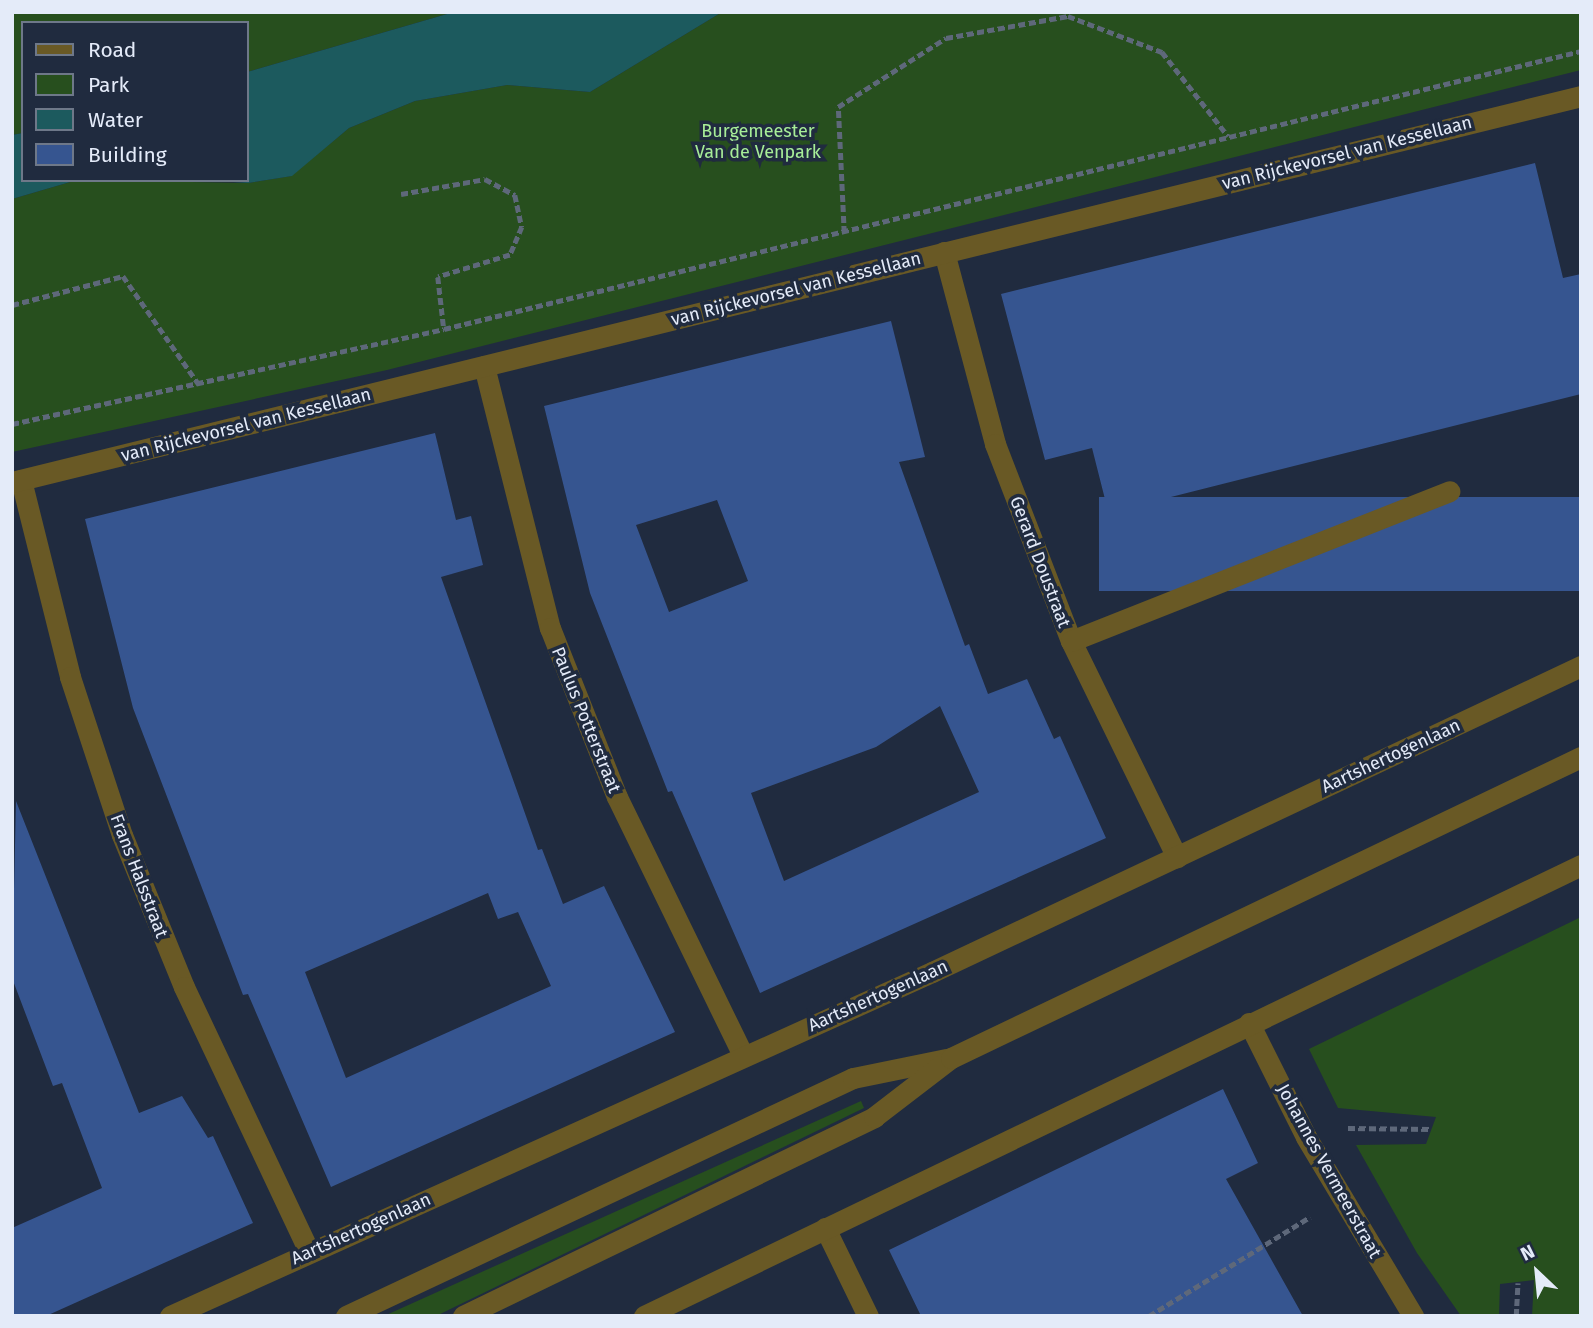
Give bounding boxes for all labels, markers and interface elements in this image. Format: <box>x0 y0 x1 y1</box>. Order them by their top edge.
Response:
legend <box>21 21 248 182</box>
text: Road <box>88 37 136 63</box>
text: Park <box>88 72 129 98</box>
text: Water <box>88 107 143 133</box>
street label: van Rijckevorsel van Kessellaan <box>1220 111 1474 195</box>
park label: Burgemeester Van de Venpark <box>695 121 821 164</box>
text: Building <box>88 142 167 168</box>
street label: van Rijckevorsel van Kessellaan <box>669 247 923 331</box>
street label: van Rijckevorsel van Kessellaan <box>119 383 373 467</box>
street label: Gerard Doustraat <box>1005 493 1075 631</box>
street label: Paulus Potterstraat <box>547 644 625 796</box>
street label: Aartshertogenlaan <box>1318 714 1464 798</box>
street label: Frans Halsstraat <box>106 811 172 941</box>
street label: Aartshertogenlaan <box>805 955 951 1037</box>
street label: Johannes Vermeerstraat <box>1272 1080 1386 1262</box>
street label: Aartshertogenlaan <box>288 1188 434 1270</box>
north arrow <box>1502 1237 1572 1307</box>
text: N <box>1517 1240 1538 1266</box>

